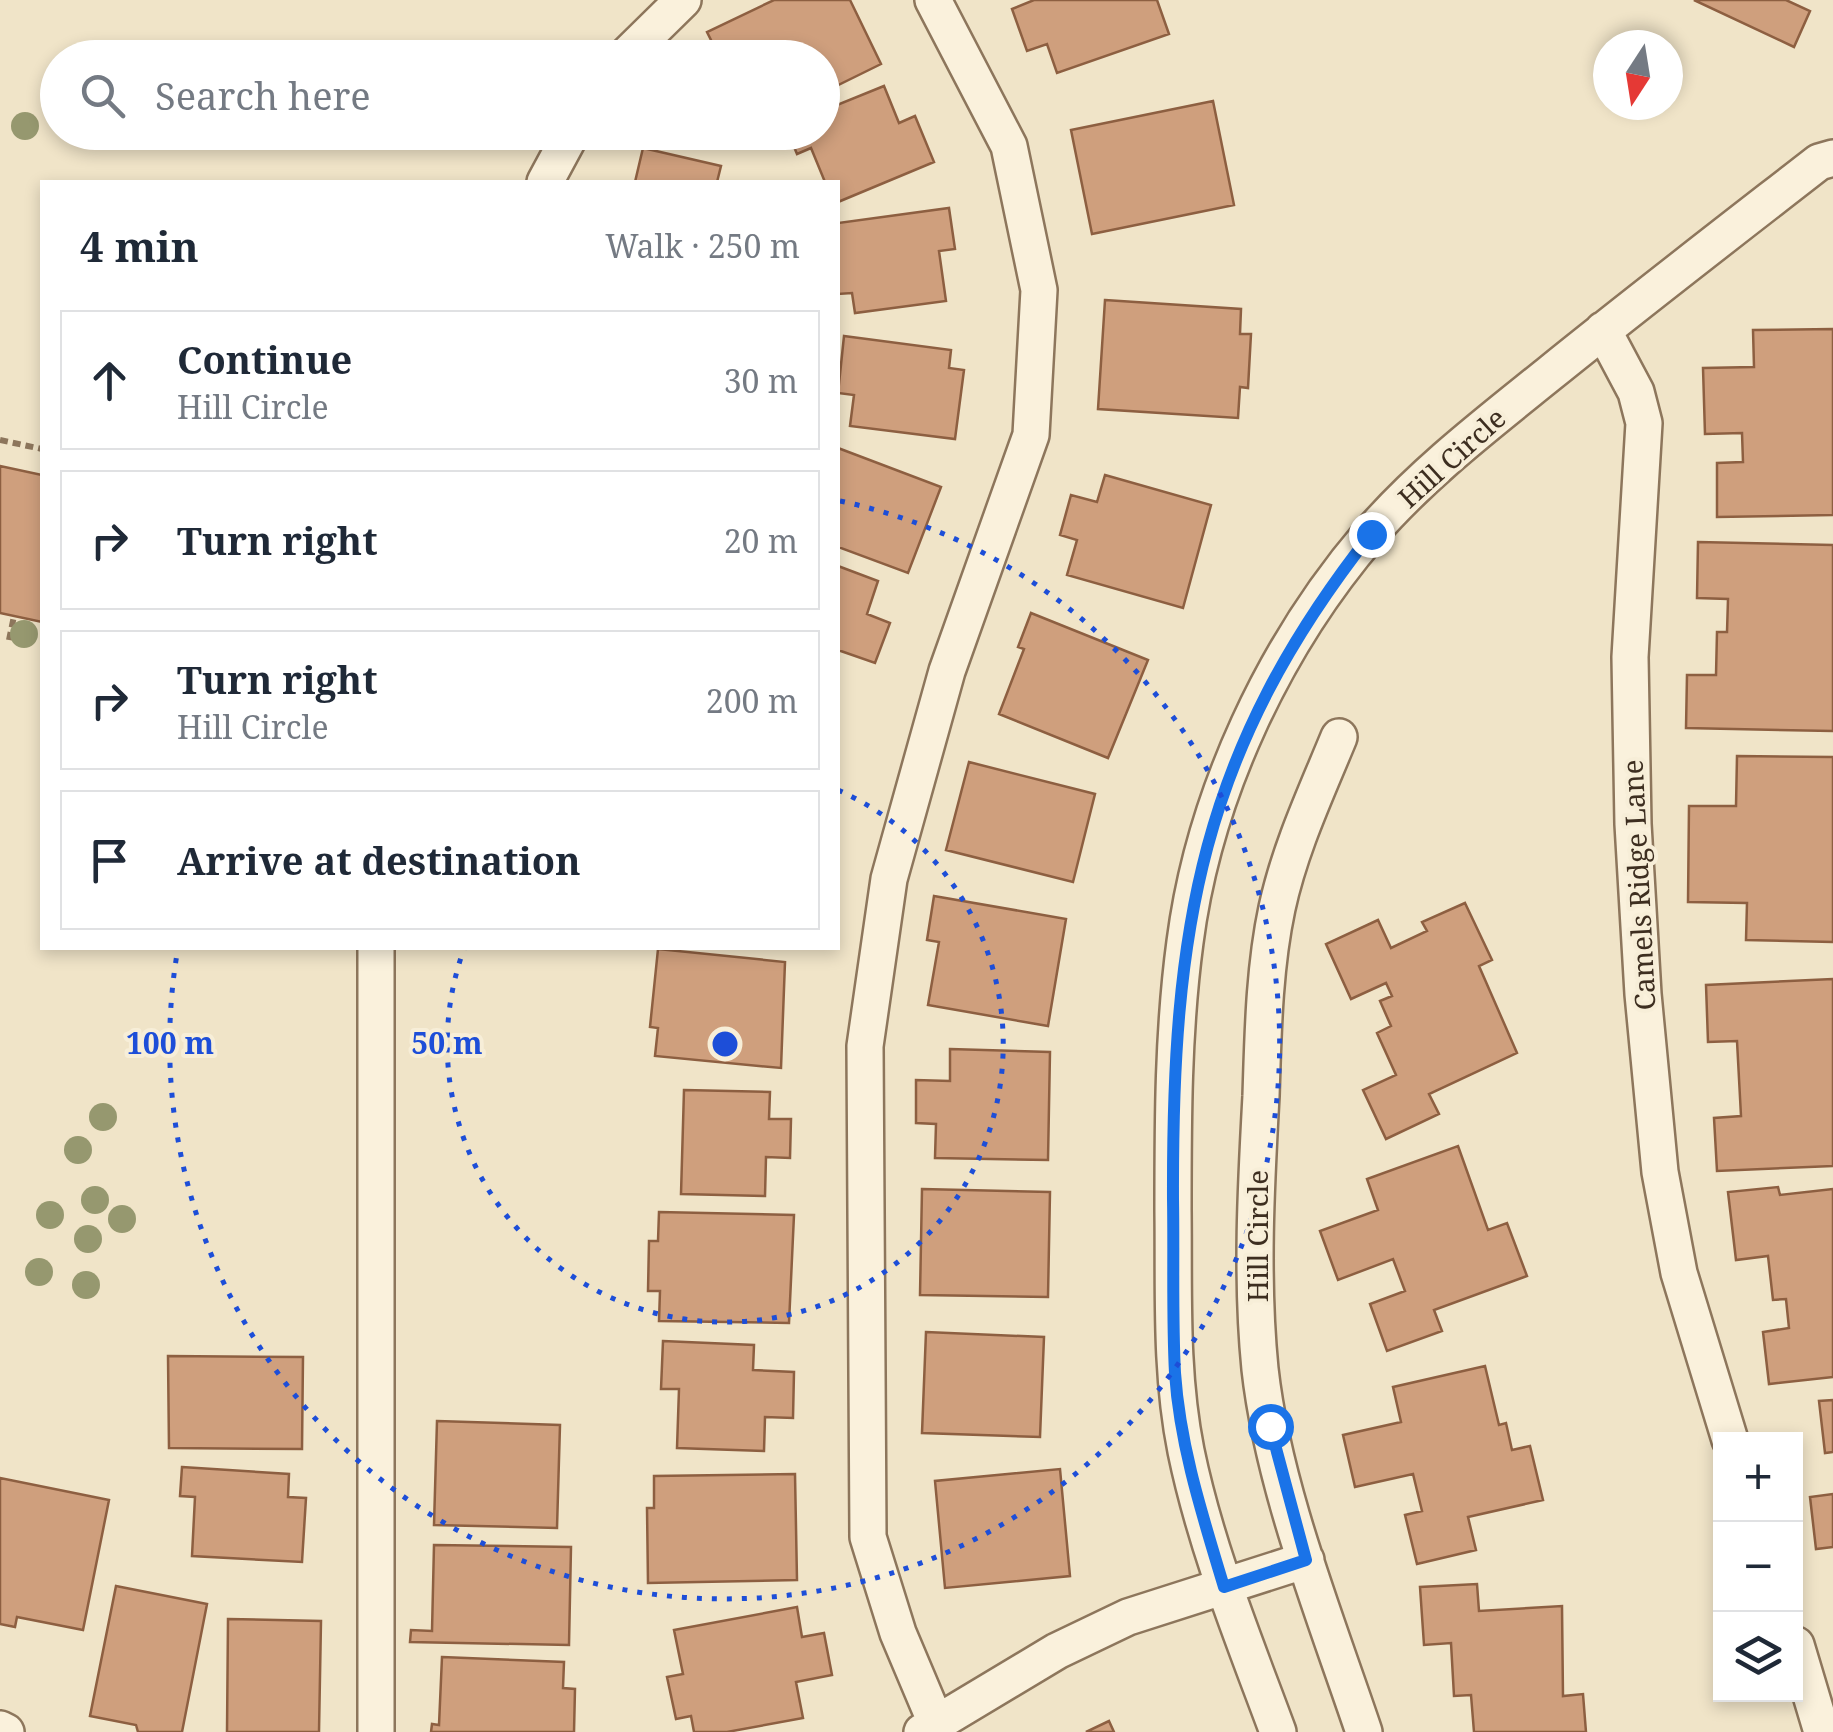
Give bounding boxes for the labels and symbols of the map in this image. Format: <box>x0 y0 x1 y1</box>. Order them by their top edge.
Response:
north arrow <box>1593 30 1683 120</box>
street label: Hill Circle <box>1389 399 1513 516</box>
route end <box>1349 512 1395 558</box>
street label: Camels Ridge Lane <box>1612 759 1664 1011</box>
text: 100 m <box>126 1022 214 1063</box>
text: 50 m <box>411 1022 483 1063</box>
centre of rings <box>707 1026 743 1062</box>
street label: Hill Circle <box>1238 1170 1276 1302</box>
route start <box>1248 1404 1294 1450</box>

